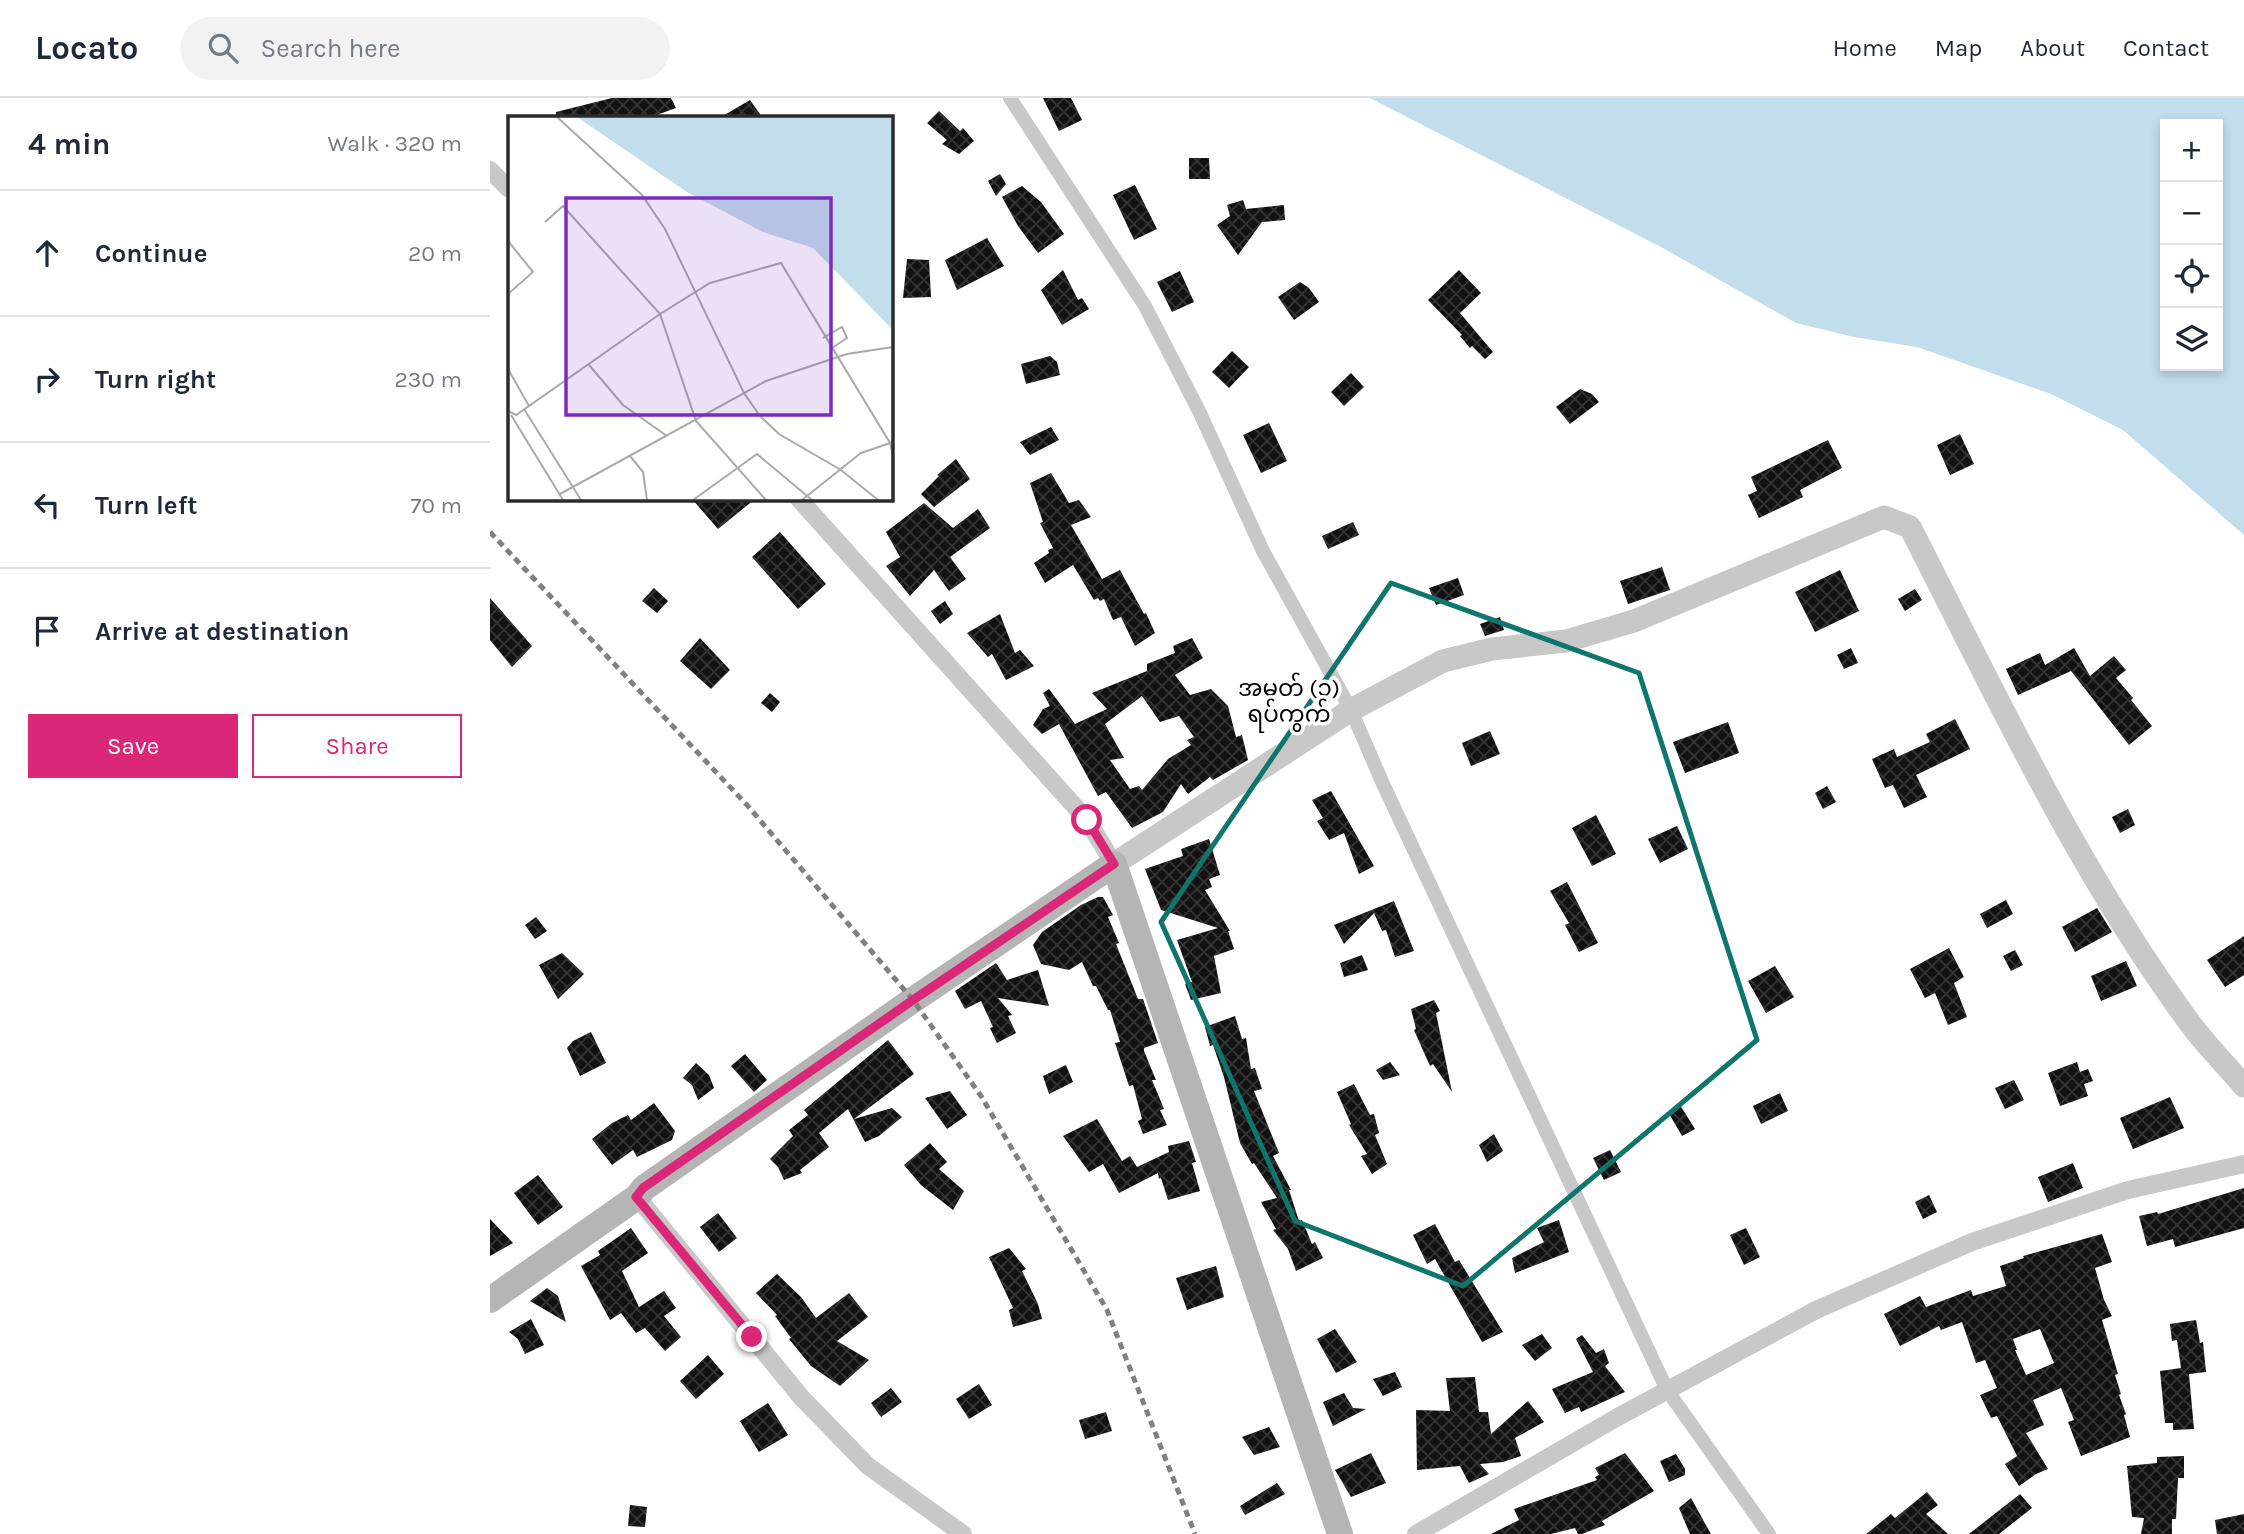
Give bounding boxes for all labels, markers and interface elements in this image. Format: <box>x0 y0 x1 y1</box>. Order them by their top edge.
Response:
search box <box>180 17 670 80</box>
text: Locato <box>35 29 138 67</box>
icon: search <box>204 29 242 67</box>
text: Search here <box>260 33 400 64</box>
text: Home <box>1833 34 1897 62</box>
text: Map <box>1935 34 1982 62</box>
text: About <box>2020 34 2085 62</box>
text: Contact <box>2123 34 2209 62</box>
inset map <box>508 116 892 500</box>
map controls <box>2160 119 2223 371</box>
button: + <box>2160 119 2223 182</box>
text: 4 min <box>28 126 110 162</box>
text: Walk · 320 m <box>328 130 462 157</box>
button: − <box>2160 182 2223 245</box>
icon: ahead <box>28 234 66 272</box>
text: Continue <box>95 238 207 269</box>
text: 20 m <box>408 240 462 267</box>
button: locate <box>2160 245 2223 308</box>
button: layers <box>2160 308 2223 371</box>
icon: right <box>28 360 66 398</box>
text: Turn right <box>95 364 216 395</box>
text: 230 m <box>394 366 462 393</box>
icon: left <box>28 486 66 524</box>
text: Turn left <box>95 490 197 521</box>
text: 70 m <box>411 492 462 519</box>
icon: arrive <box>28 612 66 650</box>
text: Arrive at destination <box>95 616 349 647</box>
district label: အမှတ် (၁) ရပ်ကွက် <box>1238 672 1340 733</box>
button: Save <box>28 714 238 778</box>
button: Share <box>252 714 462 778</box>
route start <box>1071 804 1102 835</box>
route end <box>736 1321 767 1352</box>

